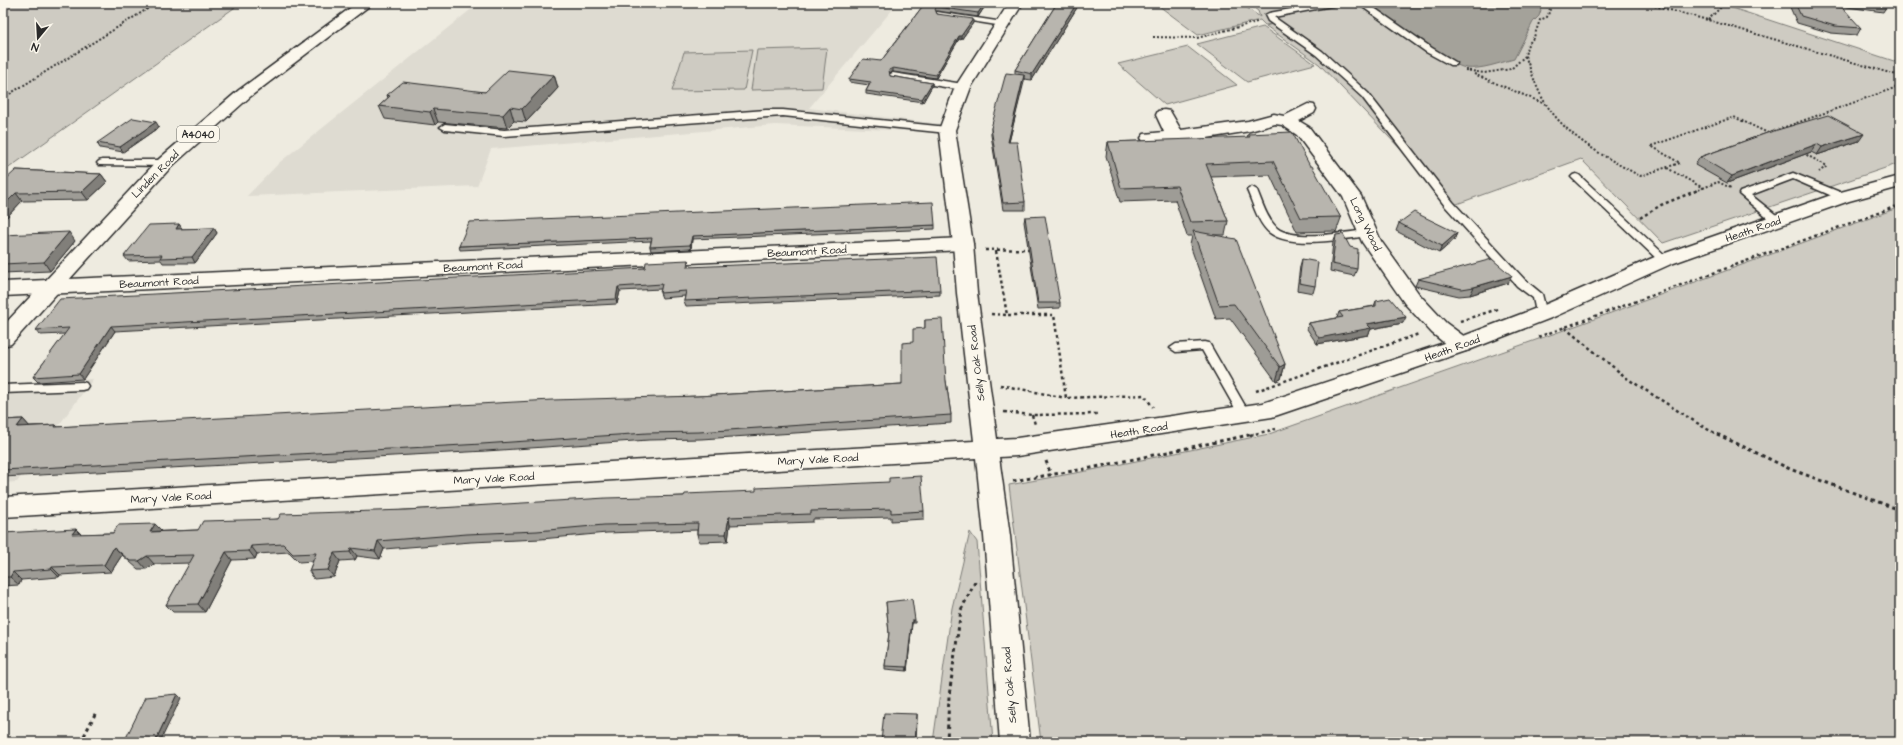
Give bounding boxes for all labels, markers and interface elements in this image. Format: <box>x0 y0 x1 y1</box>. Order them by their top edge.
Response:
north arrow <box>18 18 58 58</box>
text: N <box>29 39 41 55</box>
road number: A4040 <box>177 126 219 142</box>
street label: Linden Road <box>128 147 183 201</box>
street label: Long Wood <box>1345 195 1385 254</box>
street label: Heath Road <box>1723 213 1783 246</box>
street label: Beaumont Road <box>767 242 847 261</box>
street label: Beaumont Road <box>443 257 523 276</box>
street label: Beaumont Road <box>119 273 199 292</box>
street label: Selly Oak Road <box>964 324 990 402</box>
street label: Heath Road <box>1422 331 1482 365</box>
street label: Heath Road <box>1109 419 1169 442</box>
street label: Mary Vale Road <box>777 450 859 470</box>
street label: Mary Vale Road <box>453 469 535 489</box>
street label: Mary Vale Road <box>130 488 212 508</box>
street label: Selly Oak Road <box>999 646 1021 724</box>

